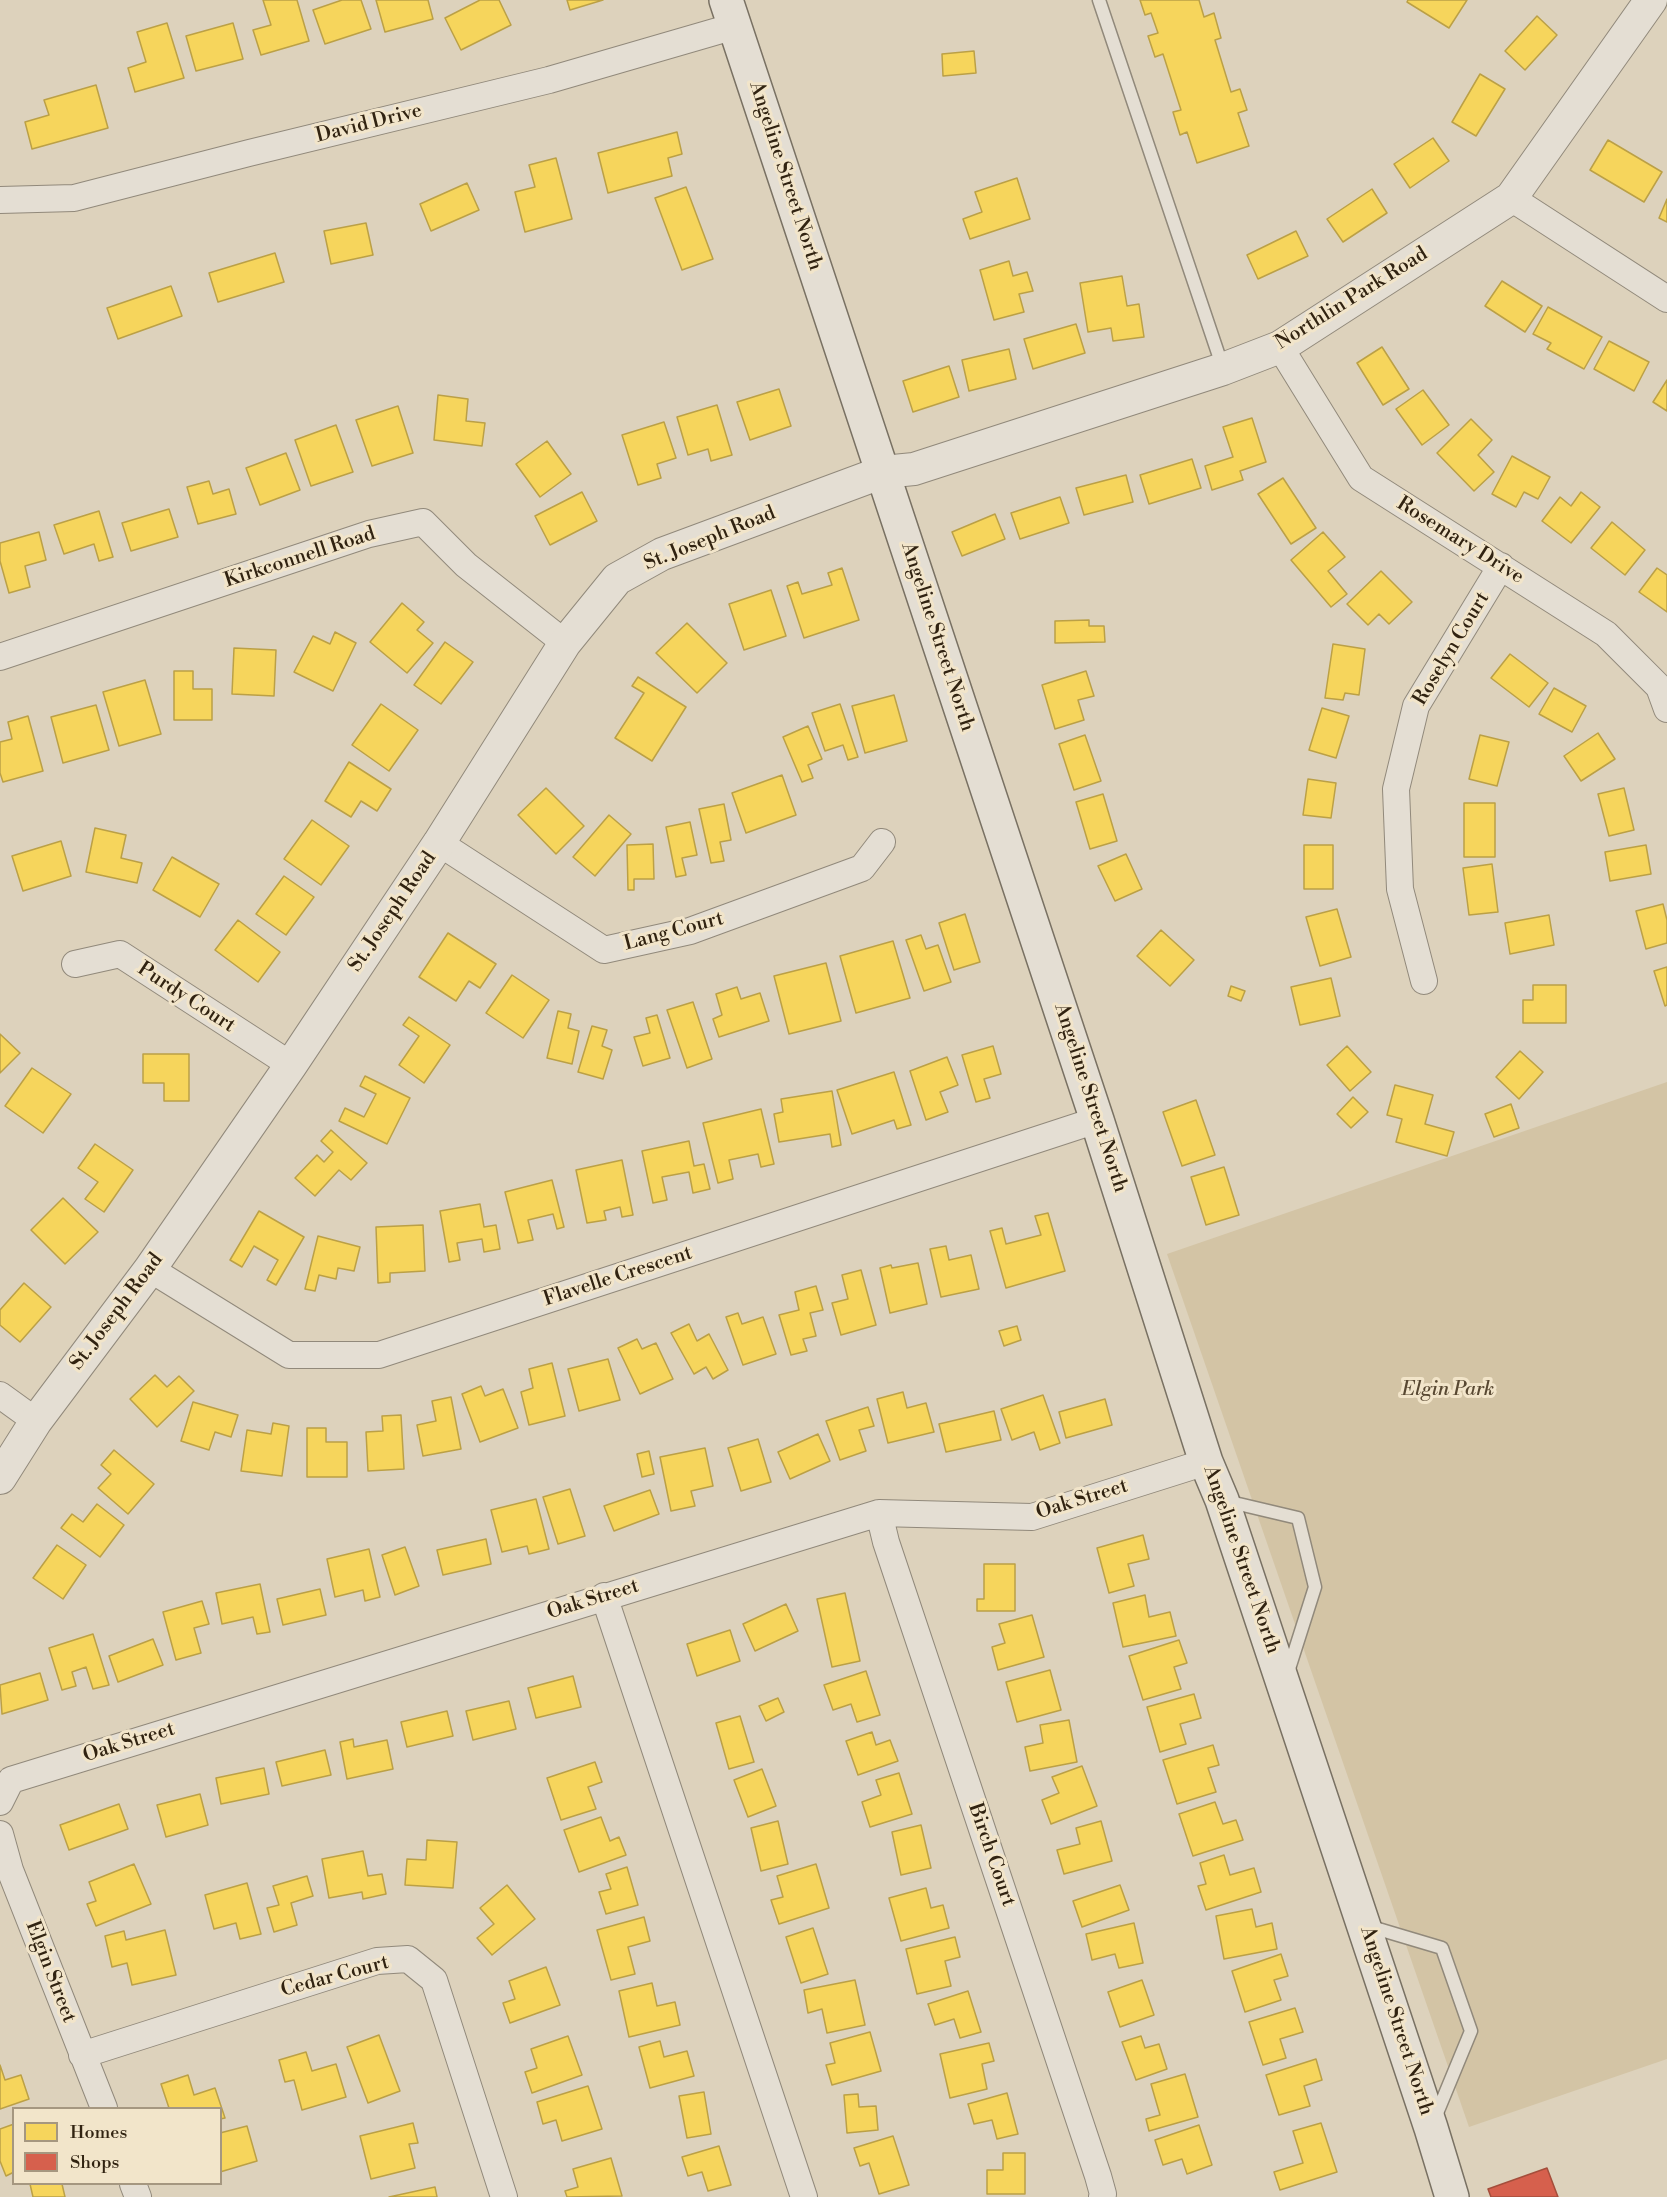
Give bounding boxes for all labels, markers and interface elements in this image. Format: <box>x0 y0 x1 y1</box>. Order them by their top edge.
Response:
street label: Angeline Street North <box>743 78 827 274</box>
street label: David Drive <box>313 99 425 149</box>
street label: Northlin Park Road <box>1271 242 1433 356</box>
street label: Rosemary Drive <box>1392 492 1528 590</box>
street label: St. Joseph Road <box>641 502 779 576</box>
street label: Kirkconnell Road <box>221 522 379 594</box>
street label: Angeline Street North <box>895 539 979 735</box>
street label: Roselyn Court <box>1409 588 1495 710</box>
street label: St. Joseph Road <box>344 847 442 977</box>
street label: Lang Court <box>621 907 727 957</box>
street label: Purdy Court <box>133 957 239 1039</box>
street label: Angeline Street North <box>1048 1000 1132 1196</box>
street label: Flavelle Crescent <box>541 1242 695 1312</box>
street label: St. Joseph Road <box>65 1249 169 1375</box>
park label: Elgin Park <box>1402 1378 1494 1402</box>
street label: Angeline Street North <box>1198 1463 1284 1657</box>
street label: Oak Street <box>1033 1475 1131 1525</box>
street label: Oak Street <box>544 1575 642 1625</box>
street label: Oak Street <box>80 1718 178 1768</box>
street label: Birch Court <box>962 1800 1020 1910</box>
street label: Elgin Street <box>20 1918 80 2026</box>
street label: Angeline Street North <box>1354 1923 1438 2119</box>
street label: Cedar Court <box>278 1951 392 2003</box>
legend <box>12 2107 222 2185</box>
text: Homes <box>70 2121 127 2144</box>
text: Shops <box>70 2151 119 2174</box>

